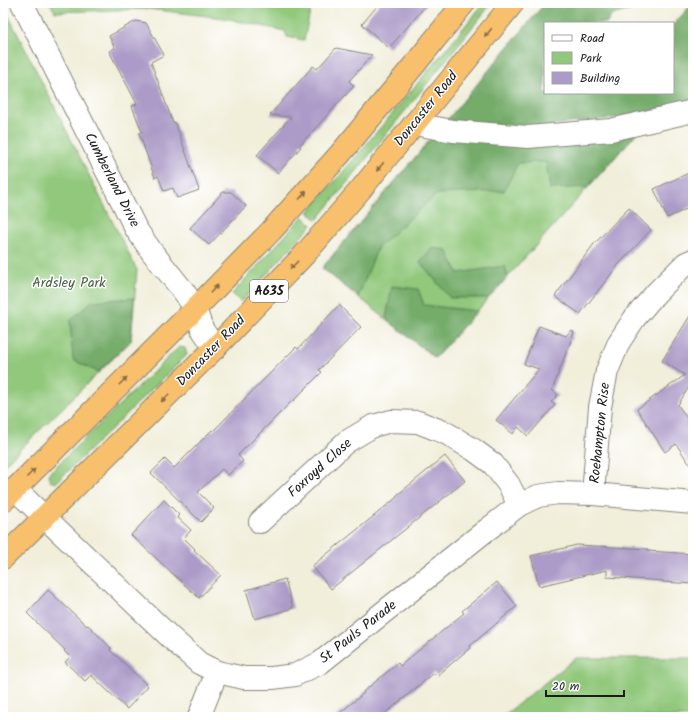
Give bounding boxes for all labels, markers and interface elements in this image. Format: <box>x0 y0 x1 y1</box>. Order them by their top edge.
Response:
legend <box>544 22 674 94</box>
one-way arrow <box>484 28 493 39</box>
text: Road <box>580 29 605 48</box>
text: Park <box>580 49 602 68</box>
street label: Doncaster Road <box>389 66 464 152</box>
text: Building <box>580 69 620 88</box>
street label: Cumberland Drive <box>79 129 146 232</box>
one-way arrow <box>375 161 384 172</box>
one-way arrow <box>299 189 308 200</box>
one-way arrow <box>290 260 299 270</box>
park label: Ardsley Park <box>32 272 106 294</box>
road number: A635 <box>250 280 288 302</box>
one-way arrow <box>209 284 219 294</box>
street label: Doncaster Road <box>171 310 251 392</box>
one-way arrow <box>118 376 128 386</box>
street label: Roehampton Rise <box>584 381 616 485</box>
one-way arrow <box>160 393 170 403</box>
street label: Foxroyd Close <box>283 433 358 503</box>
one-way arrow <box>26 468 36 478</box>
street label: St Pauls Parade <box>315 594 402 669</box>
scale bar <box>546 672 624 698</box>
text: 20 m <box>552 677 580 696</box>

